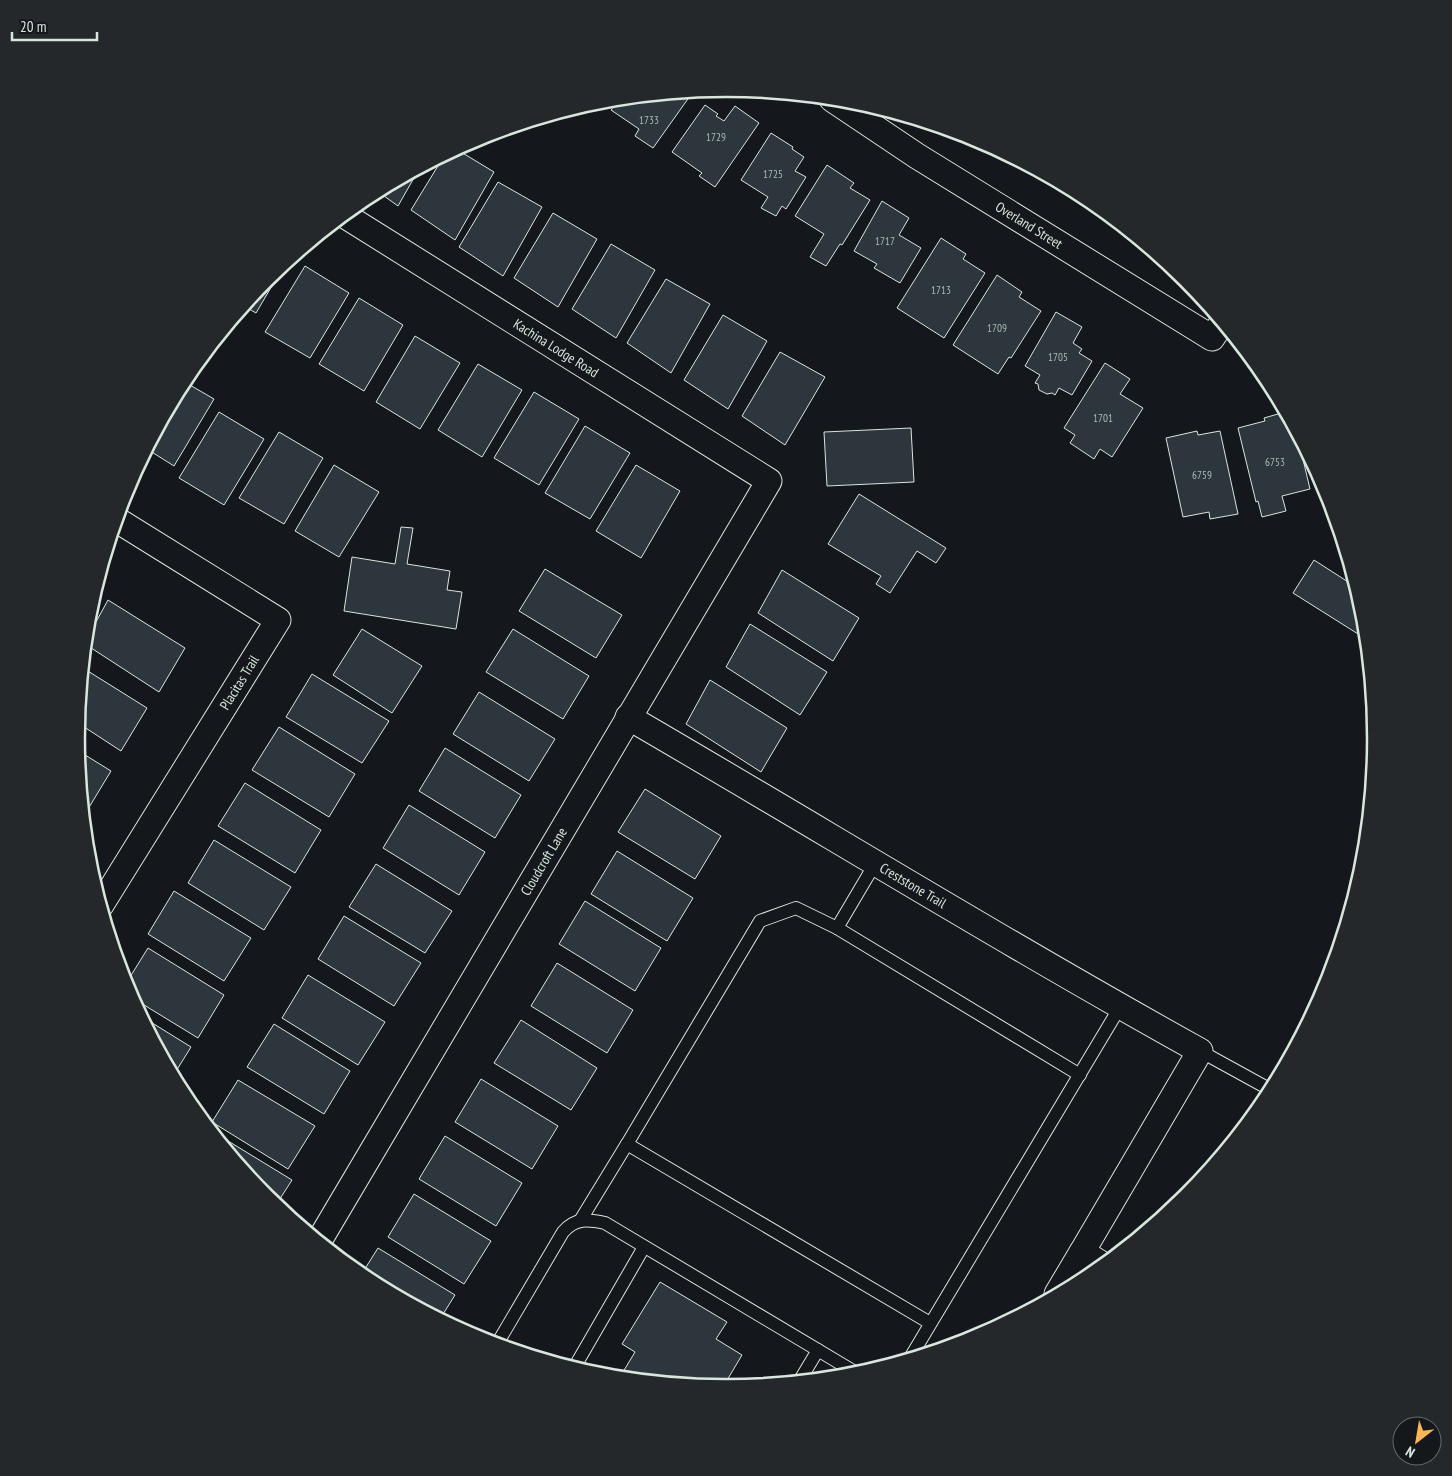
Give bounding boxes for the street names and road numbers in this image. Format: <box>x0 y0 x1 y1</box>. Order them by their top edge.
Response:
street label: Overland Street <box>992 198 1066 253</box>
street label: Kachina Lodge Road <box>510 315 602 381</box>
street label: Placitas Trail <box>216 651 263 713</box>
street label: Cloudcroft Lane <box>517 824 571 899</box>
street label: Creststone Trail <box>876 859 950 912</box>

